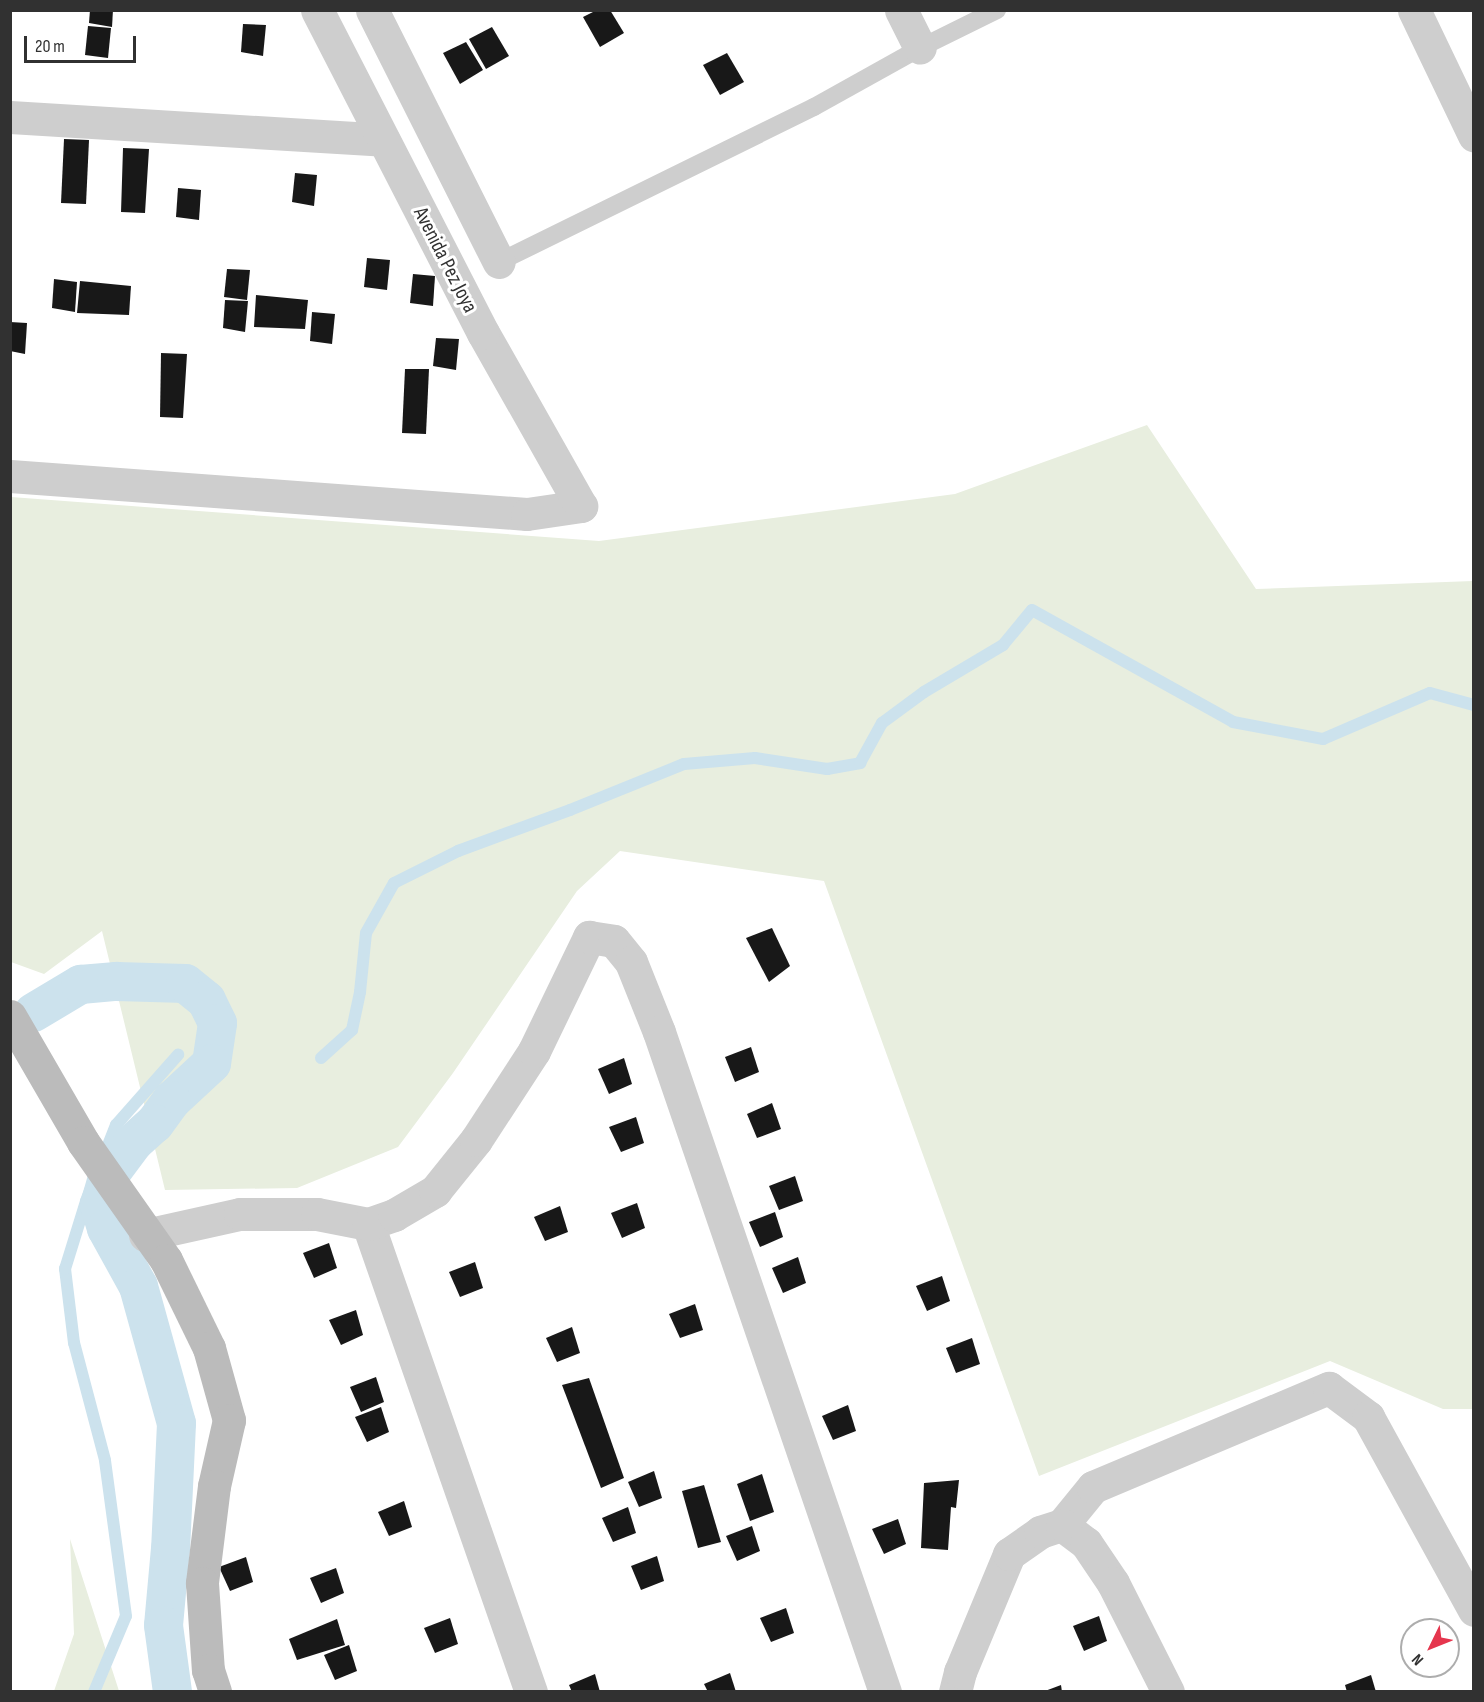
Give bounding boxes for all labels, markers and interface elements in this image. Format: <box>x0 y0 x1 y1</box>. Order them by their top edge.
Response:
scale bar <box>27 24 140 62</box>
text: 20 m <box>35 36 65 57</box>
street label: Avenida Pez Joya <box>408 203 482 317</box>
north arrow <box>1400 1618 1460 1678</box>
text: N <box>1408 1650 1428 1669</box>

